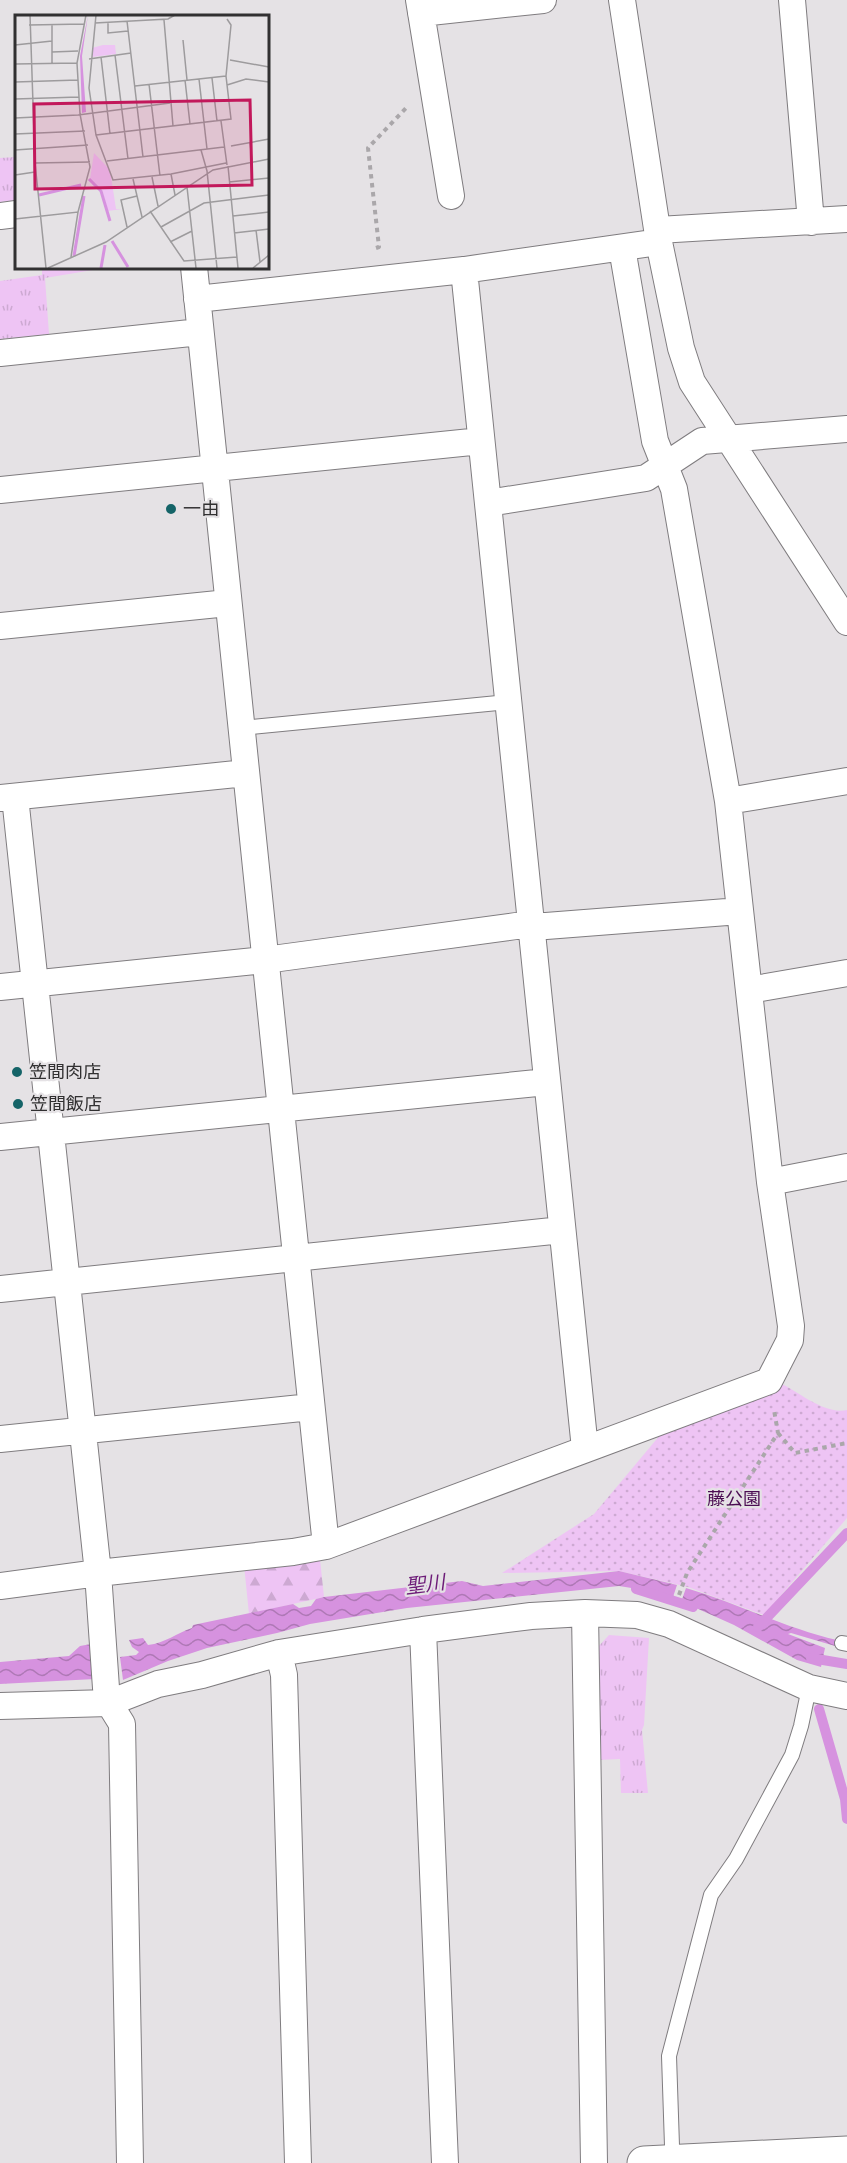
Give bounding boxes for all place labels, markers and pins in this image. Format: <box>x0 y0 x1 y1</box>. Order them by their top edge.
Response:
place label: 一由 <box>183 498 219 520</box>
marker: 一由 <box>164 502 178 516</box>
place label: 笠間肉店 <box>29 1061 101 1083</box>
marker: 笠間肉店 <box>10 1065 24 1079</box>
place label: 笠間飯店 <box>30 1093 102 1115</box>
marker: 笠間飯店 <box>11 1097 25 1111</box>

